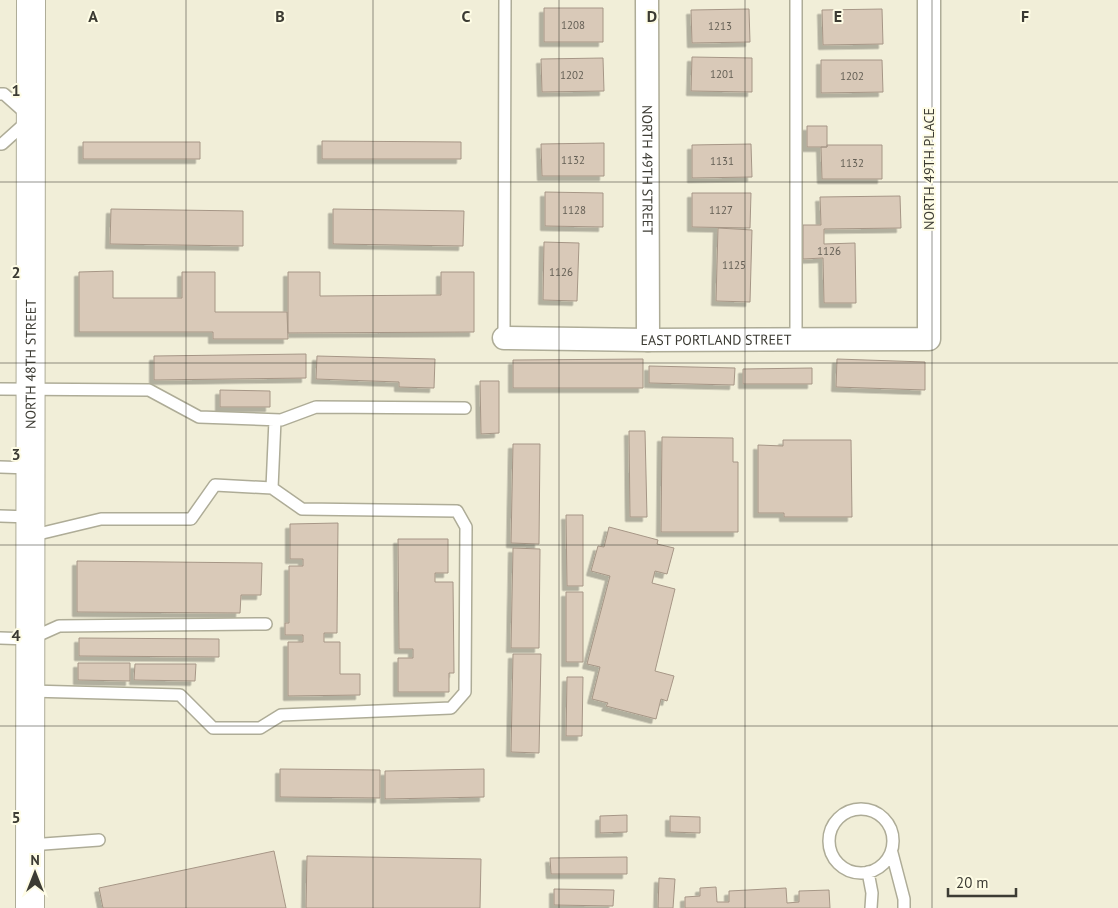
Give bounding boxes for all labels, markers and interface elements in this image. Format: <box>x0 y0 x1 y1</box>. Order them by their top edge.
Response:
text: A <box>88 6 98 26</box>
text: B <box>275 6 285 26</box>
text: C <box>462 6 471 26</box>
text: D <box>647 6 657 26</box>
text: E <box>834 6 842 26</box>
text: F <box>1021 6 1029 26</box>
house number: 1208 <box>561 18 585 32</box>
house number: 1213 <box>708 19 732 33</box>
house number: 1201 <box>710 67 734 81</box>
house number: 1202 <box>560 68 584 82</box>
house number: 1202 <box>840 69 864 83</box>
text: 1 <box>11 80 21 100</box>
street label: NORTH 49TH STREET <box>638 105 657 235</box>
street label: NORTH 49TH PLACE <box>920 108 938 230</box>
house number: 1132 <box>561 153 585 167</box>
house number: 1131 <box>710 154 734 168</box>
house number: 1132 <box>840 156 864 170</box>
house number: 1128 <box>562 203 586 217</box>
house number: 1127 <box>709 203 733 217</box>
house number: 1126 <box>817 244 841 258</box>
house number: 1125 <box>722 258 746 272</box>
text: 2 <box>11 262 21 282</box>
house number: 1126 <box>549 265 573 279</box>
street label: NORTH 48TH STREET <box>22 299 40 429</box>
street label: EAST PORTLAND STREET <box>640 330 792 349</box>
text: 3 <box>11 444 21 464</box>
text: 4 <box>11 625 21 645</box>
text: 5 <box>11 807 21 827</box>
north arrow <box>10 848 60 898</box>
text: N <box>30 851 40 869</box>
scale bar <box>948 866 1016 898</box>
text: 20 m <box>956 873 989 892</box>

